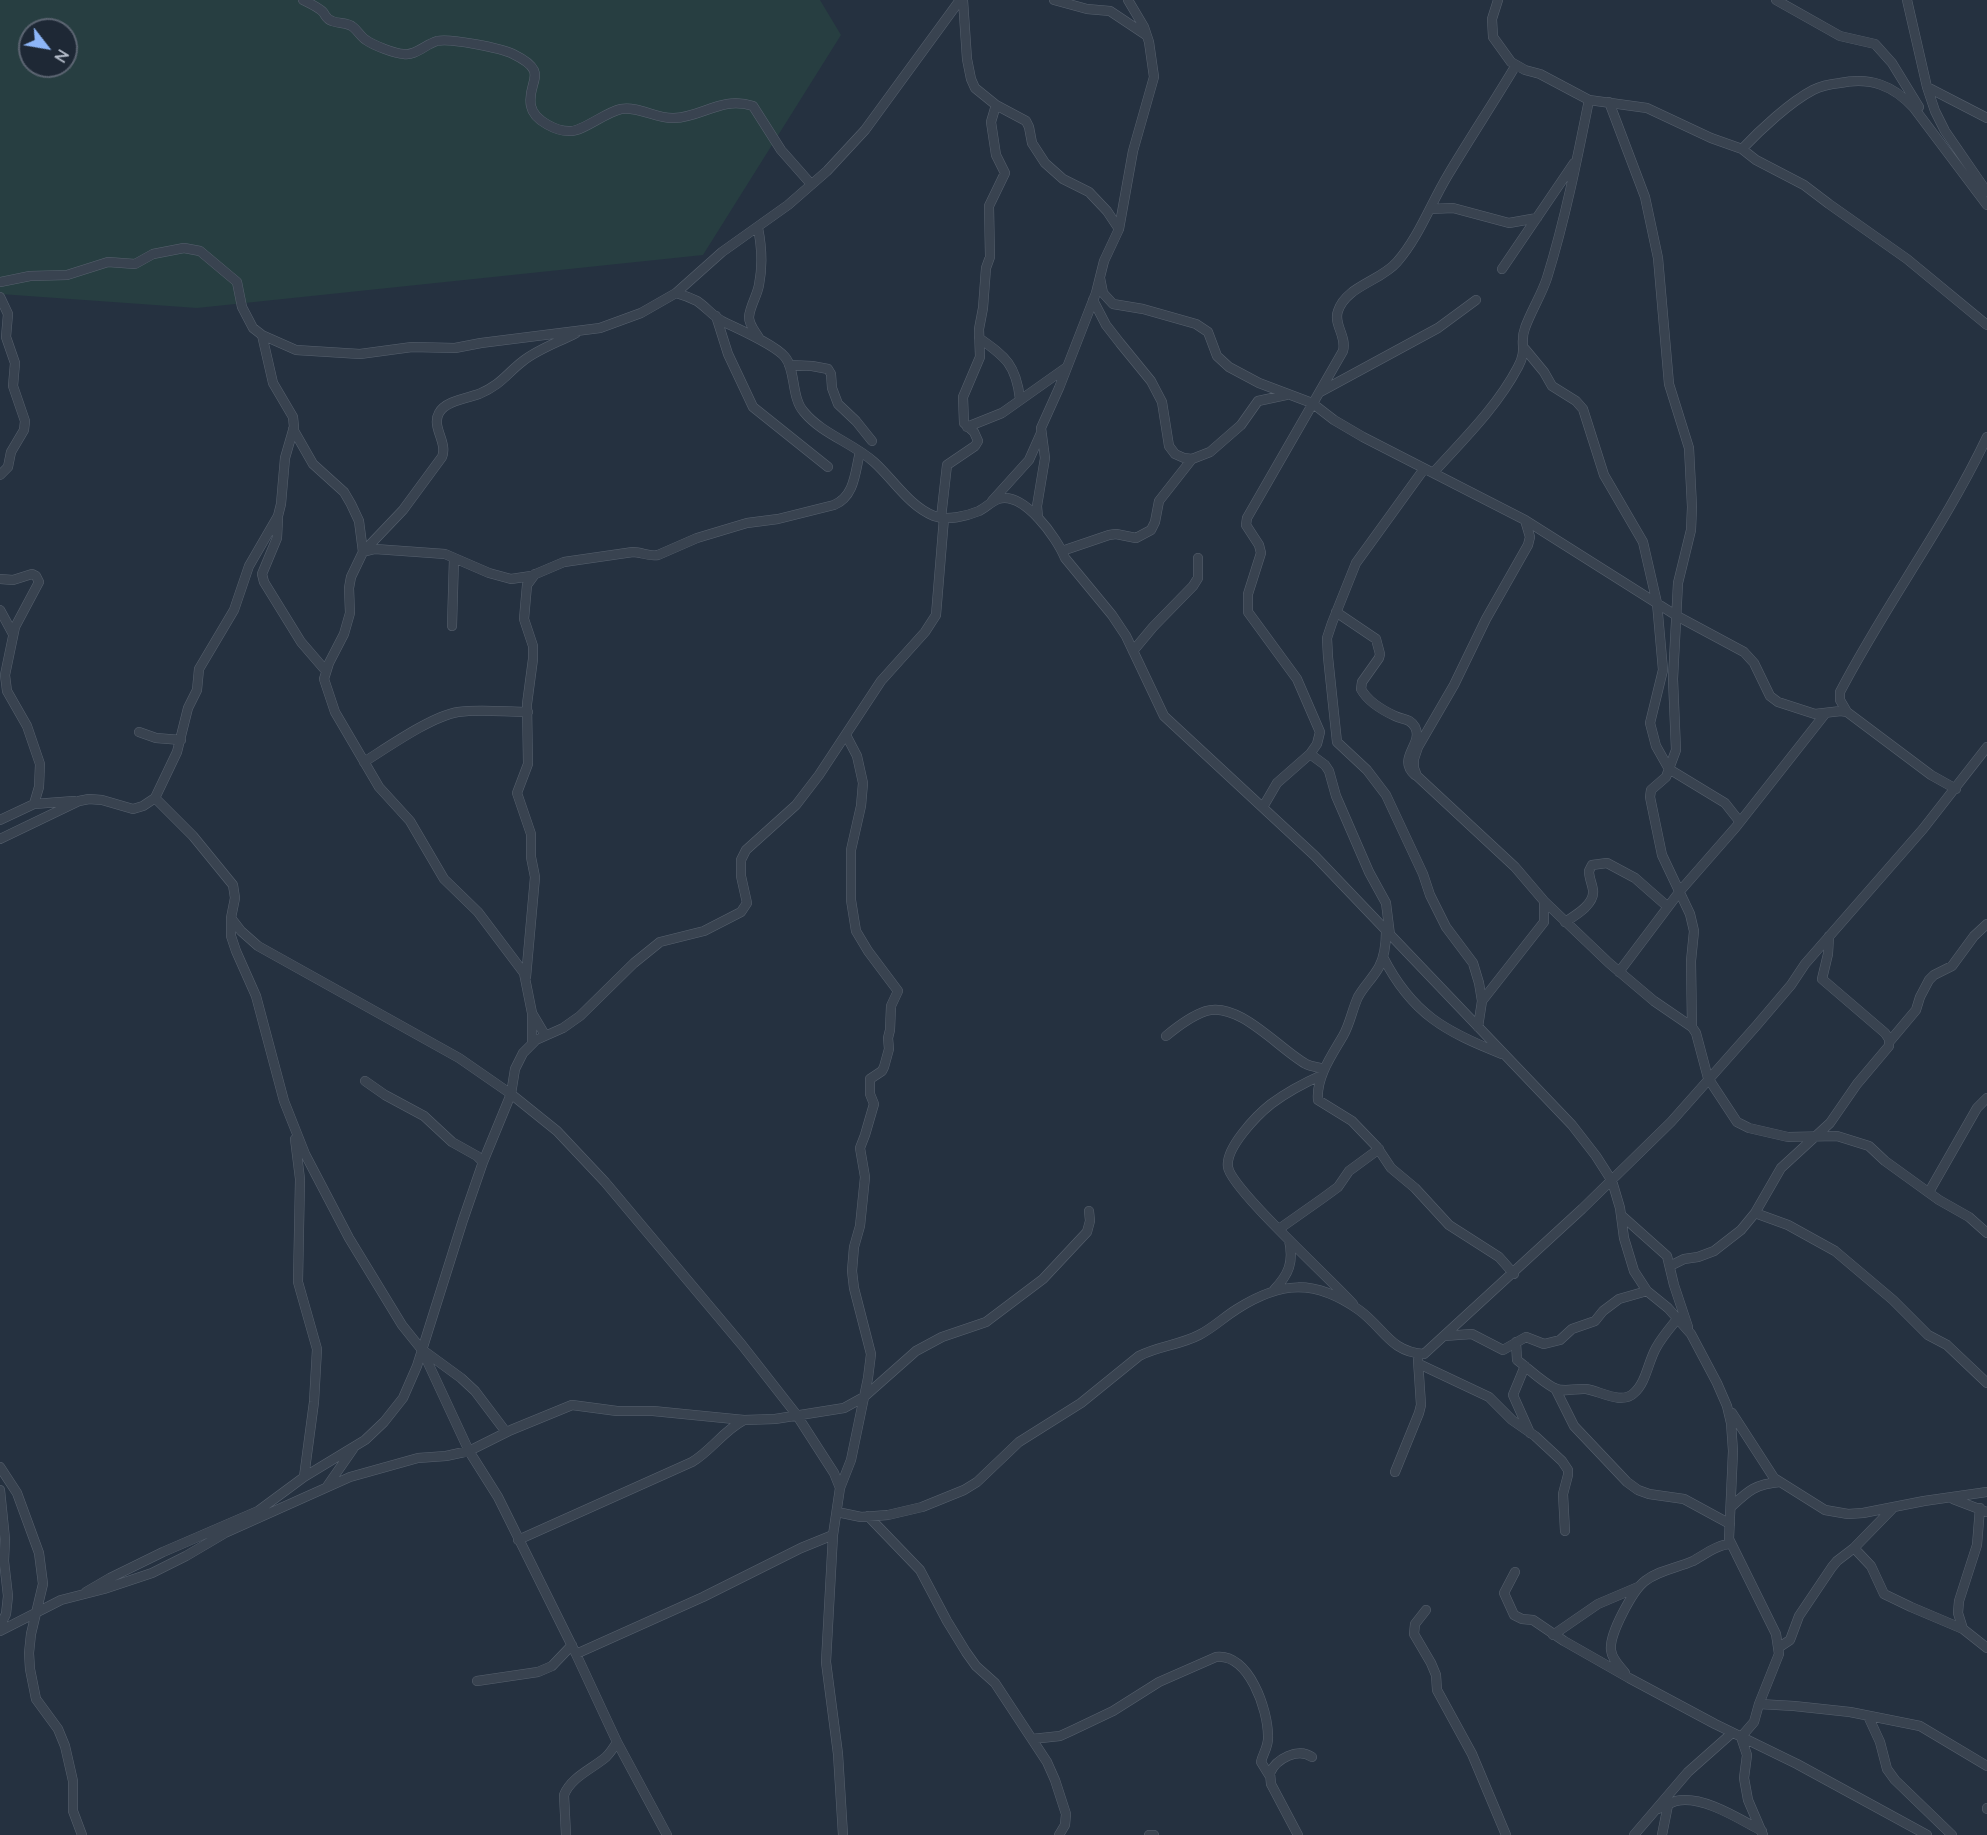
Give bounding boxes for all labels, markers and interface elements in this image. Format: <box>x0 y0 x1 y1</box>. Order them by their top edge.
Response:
north arrow <box>18 18 78 78</box>
text: N <box>50 46 73 66</box>

